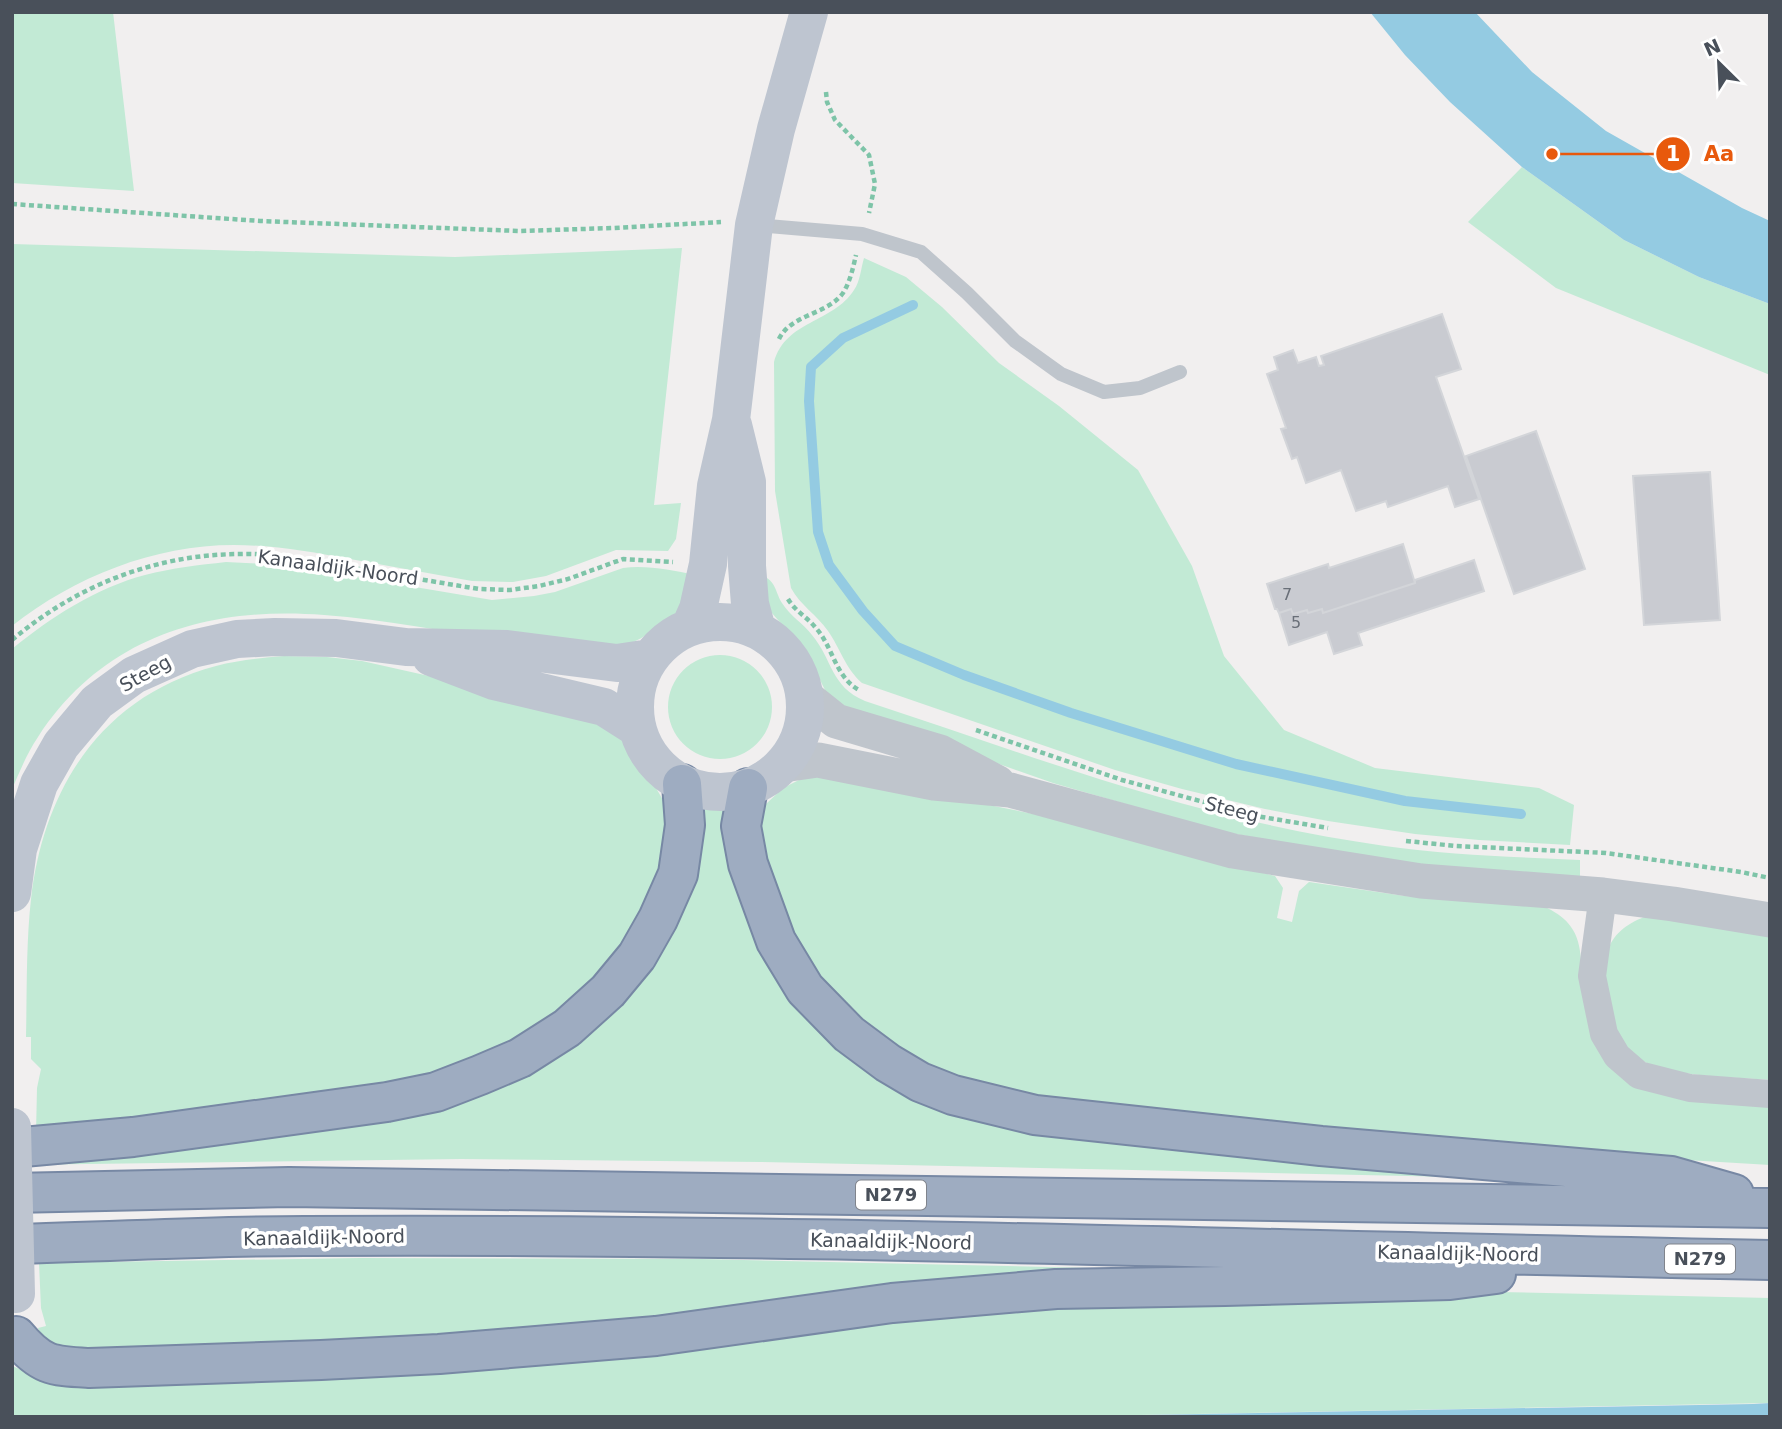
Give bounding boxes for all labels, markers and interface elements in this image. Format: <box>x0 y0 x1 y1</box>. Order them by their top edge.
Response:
north arrow <box>1684 28 1754 98</box>
text: N <box>1700 34 1724 61</box>
callout: Aa <box>1655 133 1749 175</box>
text: 1 <box>1666 142 1680 166</box>
text: Aa <box>1704 142 1734 166</box>
street label: Kanaaldijk-Noord <box>256 545 420 589</box>
house number: 7 <box>1282 585 1292 604</box>
house number: 5 <box>1291 613 1301 632</box>
street label: Steeg <box>116 650 174 696</box>
street label: Steeg <box>1203 792 1261 826</box>
road number: N279 <box>856 1180 926 1210</box>
street label: Kanaaldijk-Noord <box>243 1225 405 1249</box>
street label: Kanaaldijk-Noord <box>810 1229 972 1253</box>
street label: Kanaaldijk-Noord <box>1377 1241 1539 1265</box>
road number: N279 <box>1665 1244 1735 1274</box>

